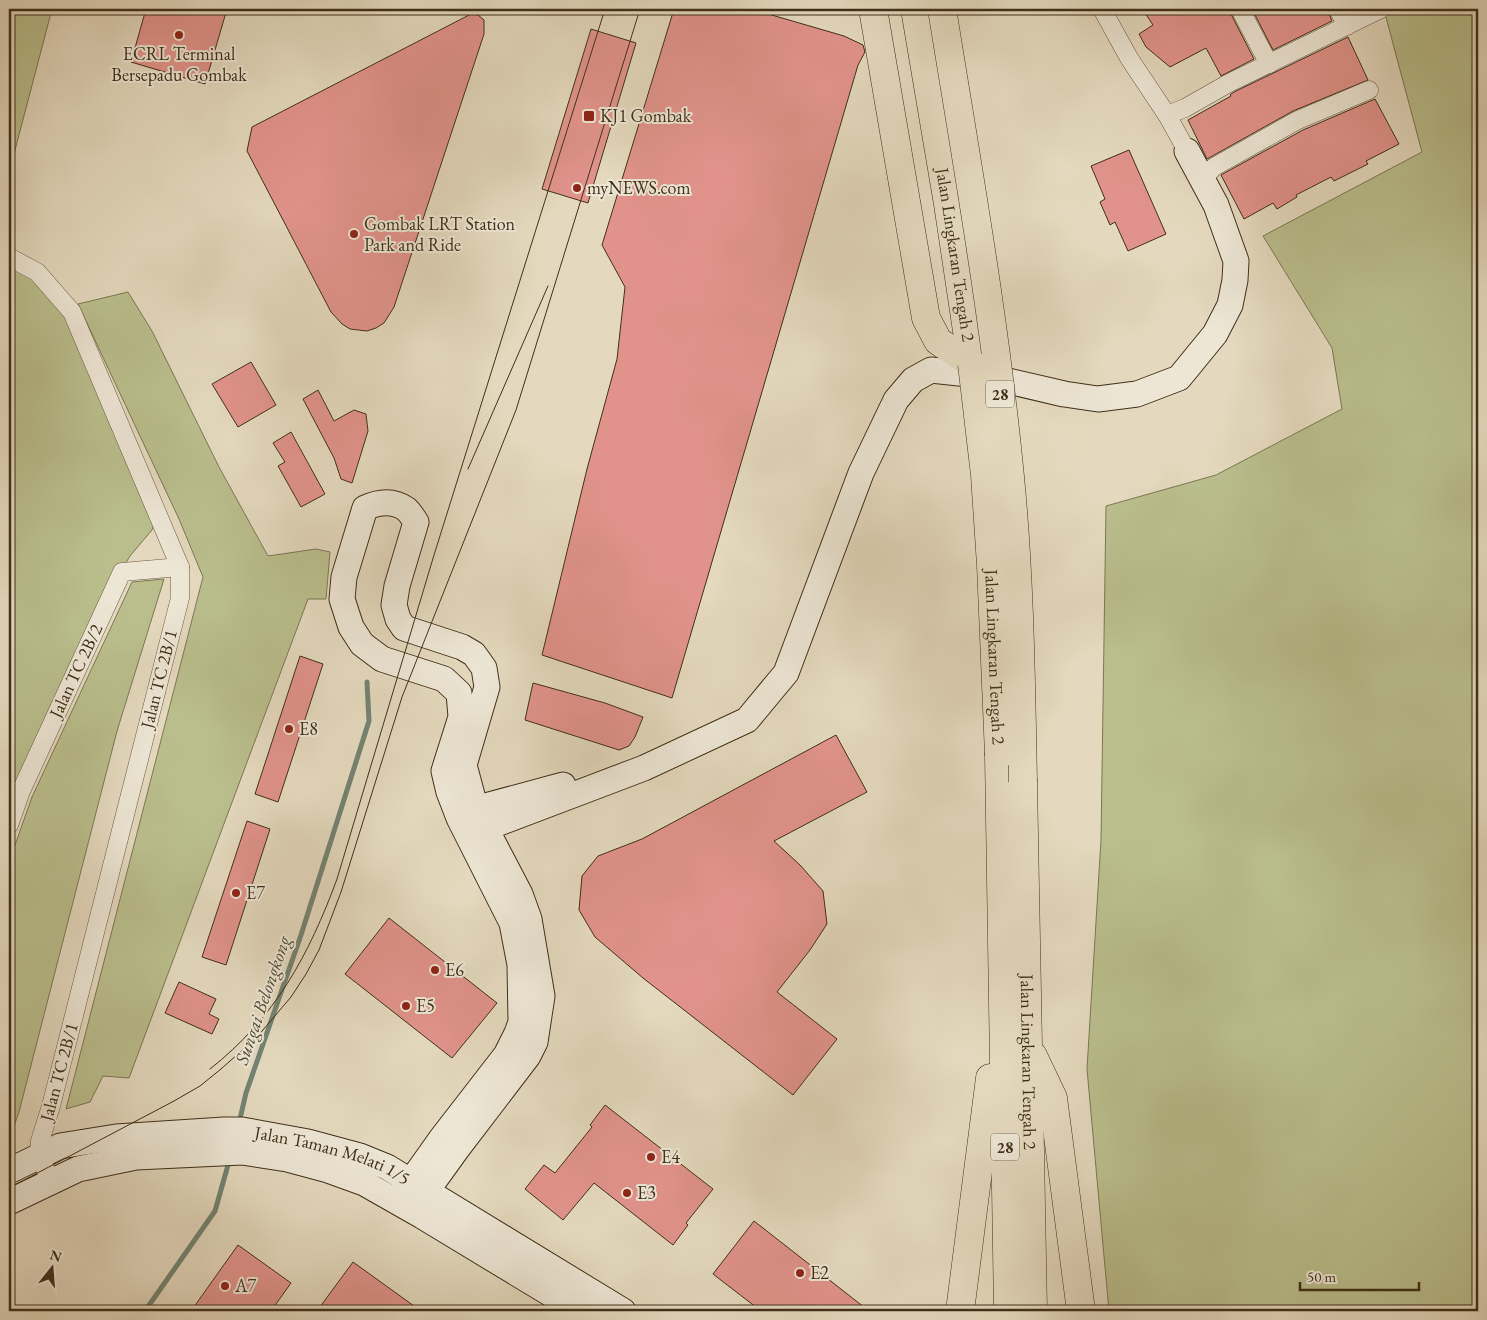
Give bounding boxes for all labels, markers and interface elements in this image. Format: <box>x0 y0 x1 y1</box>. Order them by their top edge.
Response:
marker: ECRL Terminal Bersepadu Gombak <box>173 29 185 41</box>
place label: ECRL Terminal Bersepadu Gombak <box>111 42 247 86</box>
place label: KJ1 Gombak <box>600 104 692 127</box>
marker: KJ1 Gombak <box>582 109 596 123</box>
street label: Jalan Lingkaran Tengah 2 <box>931 164 981 343</box>
place label: myNEWS.com <box>587 176 690 199</box>
marker: myNEWS.com <box>571 182 583 194</box>
place label: Gombak LRT Station Park and Ride <box>364 212 516 256</box>
marker: Gombak LRT Station Park and Ride <box>348 228 360 240</box>
road number: 28 <box>986 380 1014 408</box>
street label: Jalan Lingkaran Tengah 2 <box>980 567 1011 745</box>
street label: Jalan TC 2B/2 <box>43 620 107 723</box>
street label: Jalan TC 2B/1 <box>135 627 182 733</box>
place label: E8 <box>299 717 318 740</box>
marker: E8 <box>283 723 295 735</box>
place label: E7 <box>246 881 265 904</box>
marker: E7 <box>230 887 242 899</box>
water label: Sungai Belongkong <box>228 931 297 1069</box>
place label: E6 <box>445 958 464 981</box>
marker: E6 <box>429 964 441 976</box>
street label: Jalan Lingkaran Tengah 2 <box>1016 972 1042 1150</box>
place label: E5 <box>416 994 435 1017</box>
marker: E5 <box>400 1000 412 1012</box>
street label: Jalan TC 2B/1 <box>34 1020 83 1126</box>
street label: Jalan Taman Melati 1/5 <box>251 1120 415 1190</box>
road number: 28 <box>991 1134 1019 1160</box>
place label: E4 <box>661 1145 680 1168</box>
marker: E4 <box>645 1151 657 1163</box>
place label: E3 <box>637 1181 656 1204</box>
marker: E3 <box>621 1187 633 1199</box>
north arrow <box>28 1242 78 1292</box>
text: N <box>48 1245 64 1266</box>
scale bar <box>1300 1260 1418 1292</box>
place label: E2 <box>810 1261 829 1284</box>
marker: E2 <box>794 1267 806 1279</box>
text: 50 m <box>1307 1267 1336 1286</box>
place label: A7 <box>234 1274 256 1297</box>
marker: A7 <box>219 1280 231 1292</box>

